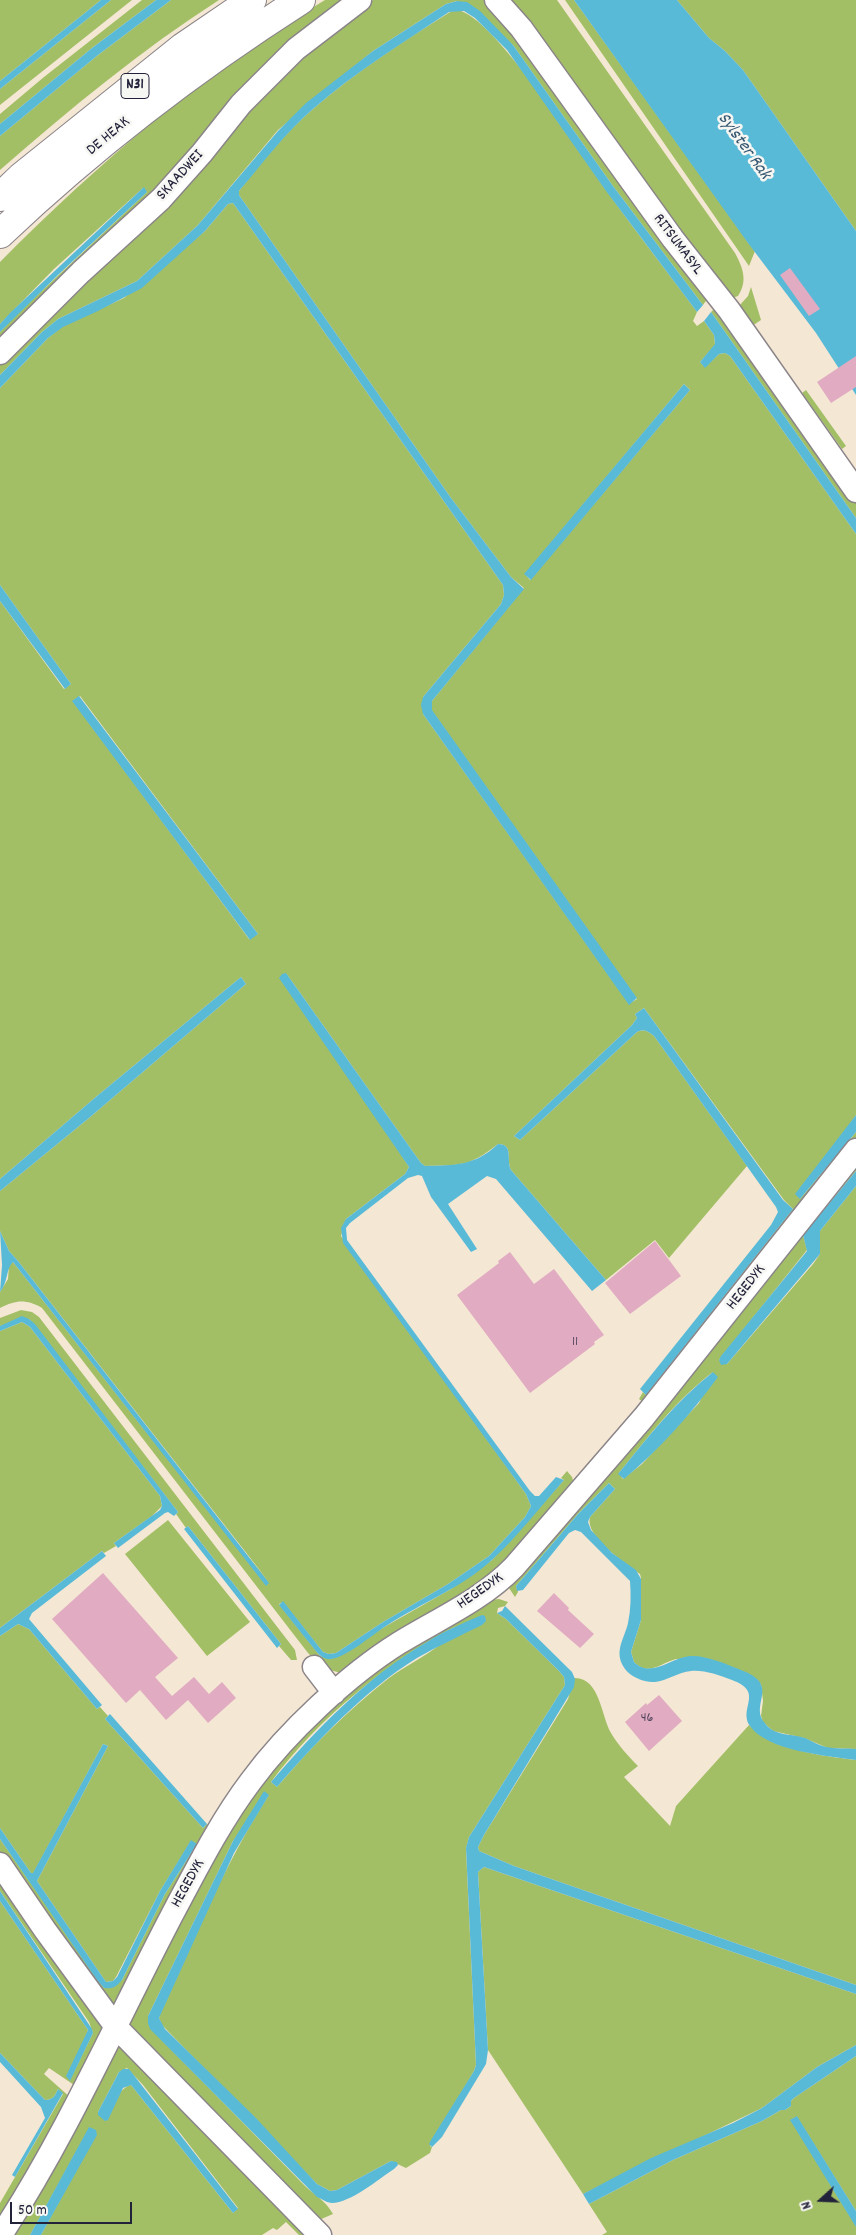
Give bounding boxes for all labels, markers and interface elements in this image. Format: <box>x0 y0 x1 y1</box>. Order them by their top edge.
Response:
road number: N31 <box>121 74 149 98</box>
water label: Sylster Rak <box>712 109 774 185</box>
street label: DE HEAK <box>83 113 135 161</box>
street label: SKAADWEI <box>153 147 209 205</box>
street label: RITSUMASYL <box>648 211 706 279</box>
street label: HEGEDYK <box>723 1261 771 1315</box>
house number: 11 <box>572 1335 578 1351</box>
street label: HEGEDYK <box>454 1569 508 1615</box>
house number: 46 <box>641 1711 653 1727</box>
street label: HEGEDYK <box>168 1856 210 1912</box>
north arrow <box>796 2175 846 2225</box>
scale bar <box>12 2192 135 2224</box>
text: N <box>796 2198 817 2212</box>
text: 50 m <box>18 2200 47 2222</box>

